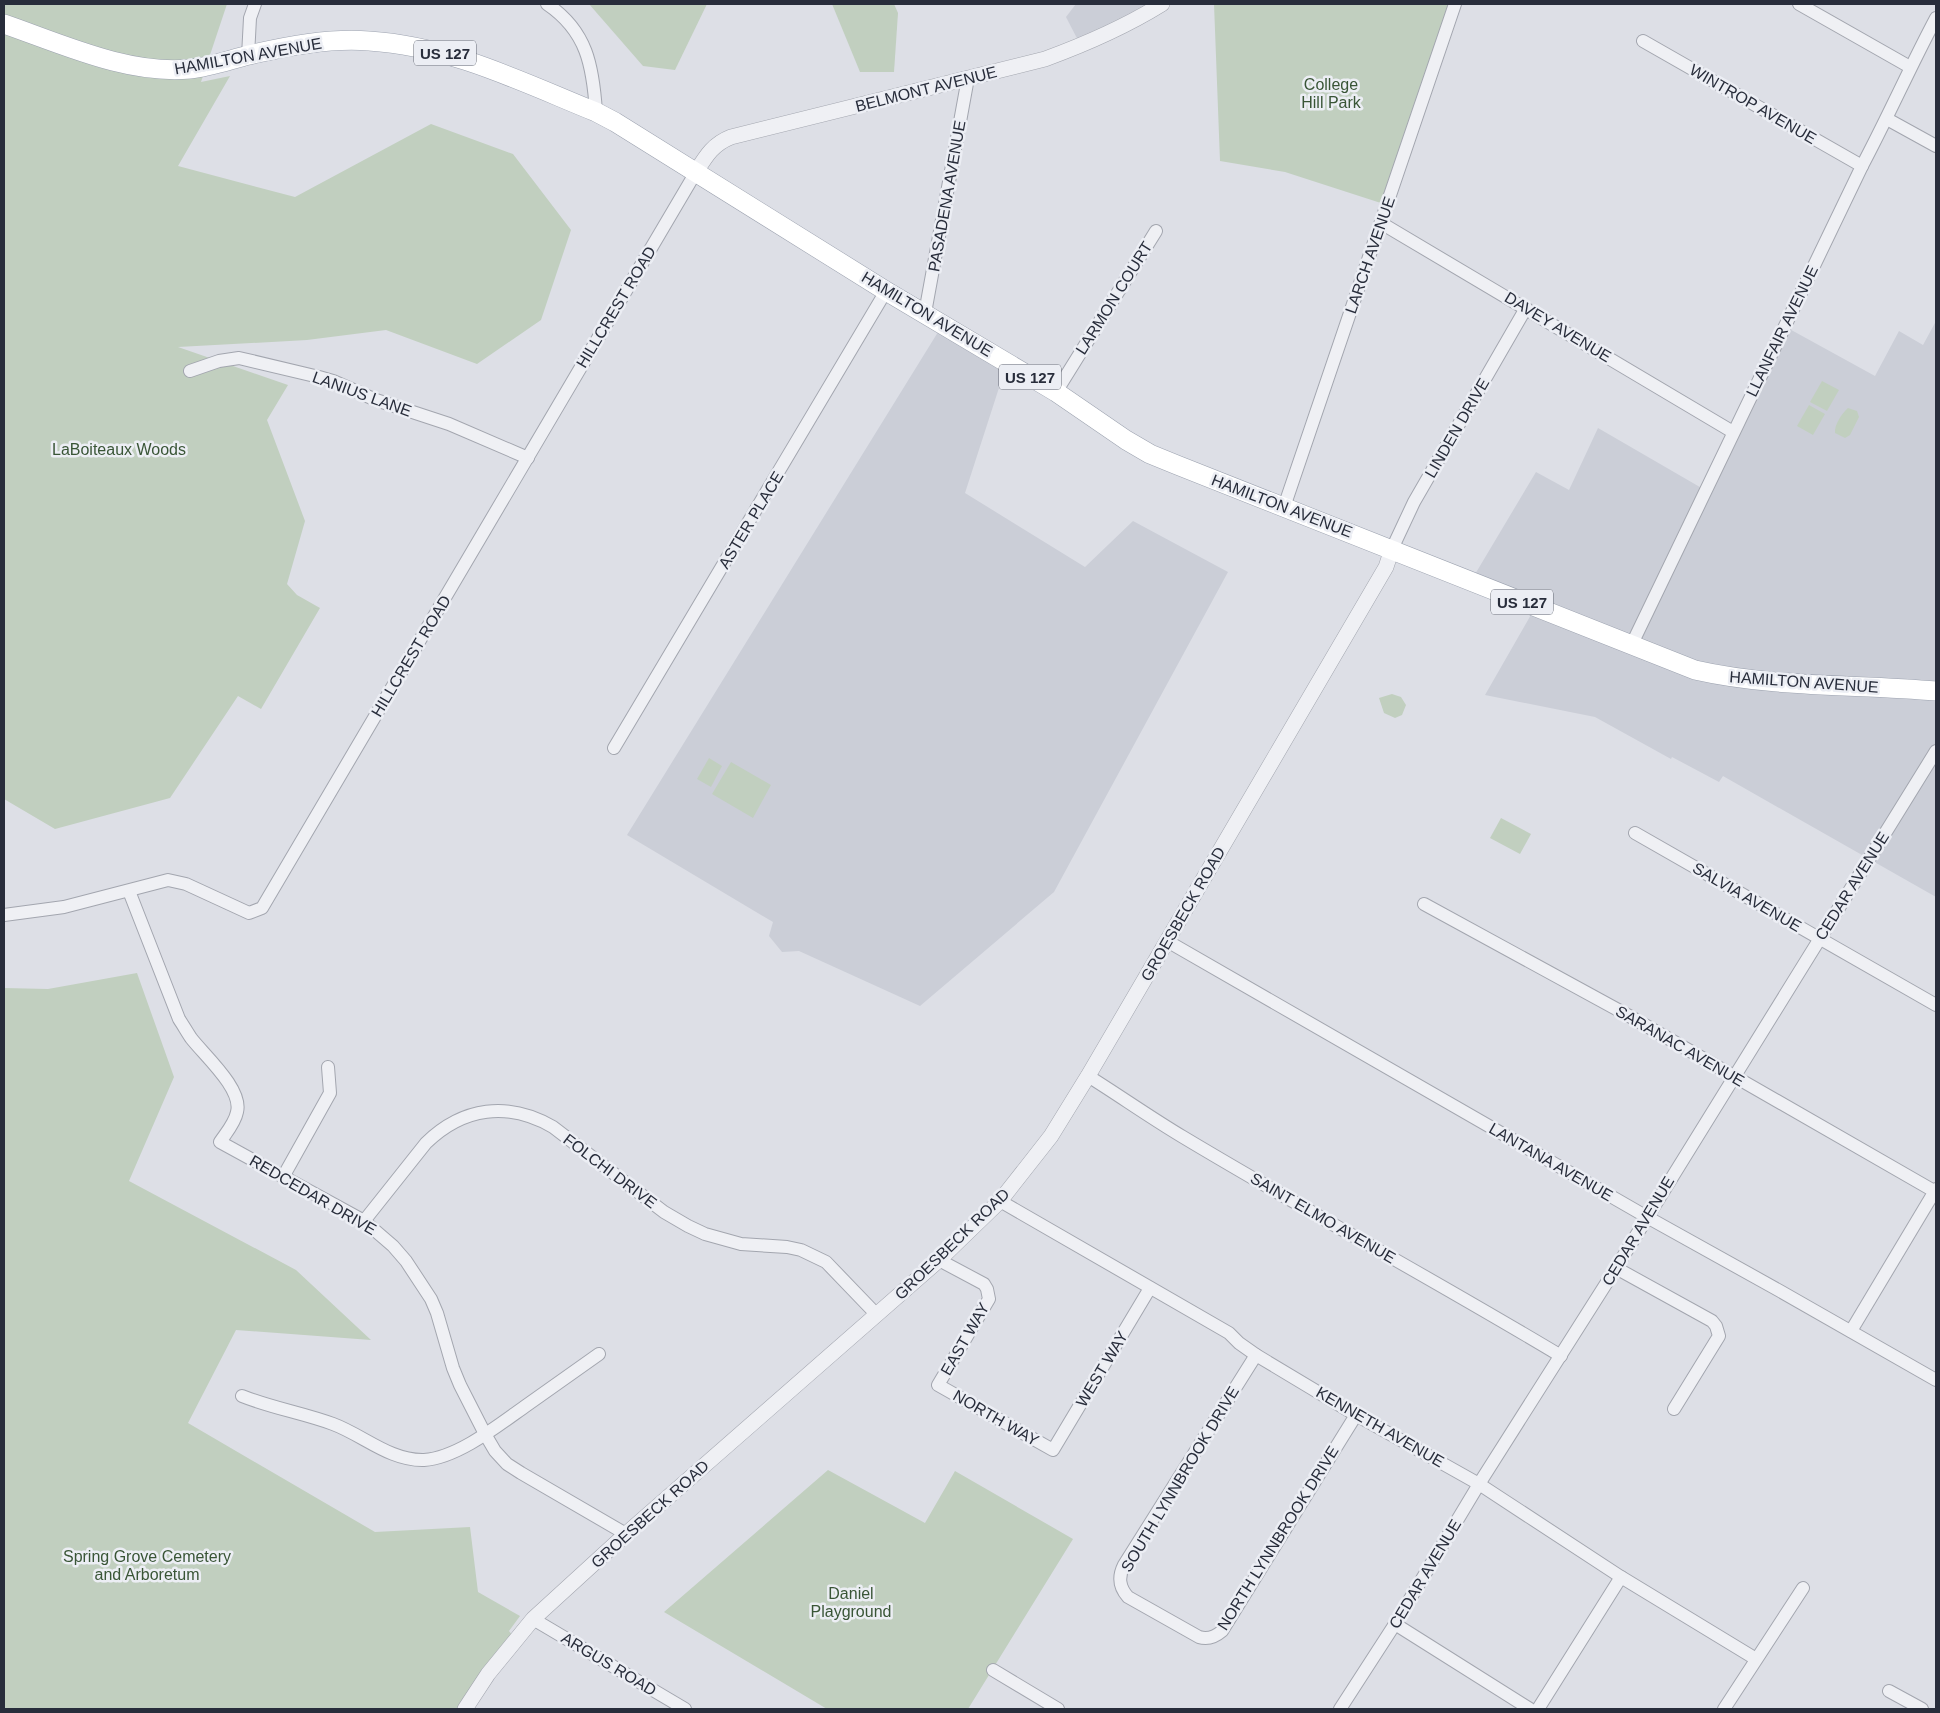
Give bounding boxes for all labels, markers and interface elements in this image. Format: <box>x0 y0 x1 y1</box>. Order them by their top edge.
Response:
street label: HAMILTON AVENUE <box>173 35 323 77</box>
road number: US 127 <box>414 40 476 66</box>
street label: WINTROP AVENUE <box>1687 61 1819 147</box>
street label: BELMONT AVENUE <box>853 63 999 115</box>
park label: College Hill Park <box>1301 76 1362 111</box>
street label: PASADENA AVENUE <box>925 119 969 273</box>
street label: LARCH AVENUE <box>1342 194 1398 316</box>
street label: LARMON COURT <box>1072 238 1156 357</box>
street label: HILLCREST ROAD <box>573 243 659 371</box>
street label: LLANFAIR AVENUE <box>1743 263 1821 399</box>
street label: HAMILTON AVENUE <box>859 268 995 360</box>
street label: DAVEY AVENUE <box>1502 289 1614 365</box>
road number: US 127 <box>999 364 1061 390</box>
street label: LANIUS LANE <box>310 368 414 420</box>
street label: LINDEN DRIVE <box>1422 375 1492 481</box>
park label: LaBoiteaux Woods <box>52 441 186 458</box>
street label: ASTER PLACE <box>715 468 787 572</box>
street label: HAMILTON AVENUE <box>1209 471 1355 541</box>
road number: US 127 <box>1491 590 1553 614</box>
street label: HILLCREST ROAD <box>368 592 454 720</box>
street label: HAMILTON AVENUE <box>1729 668 1879 696</box>
street label: CEDAR AVENUE <box>1812 829 1892 943</box>
street label: GROESBECK ROAD <box>1138 844 1228 984</box>
street label: SALVIA AVENUE <box>1690 859 1804 935</box>
street label: SARANAC AVENUE <box>1613 1002 1747 1090</box>
street label: LANTANA AVENUE <box>1486 1120 1616 1204</box>
street label: FOLCHI DRIVE <box>560 1131 660 1211</box>
street label: REDCEDAR DRIVE <box>247 1152 379 1238</box>
street label: SAINT ELMO AVENUE <box>1247 1169 1399 1267</box>
street label: CEDAR AVENUE <box>1599 1173 1677 1289</box>
street label: GROESBECK ROAD <box>891 1185 1013 1303</box>
street label: EAST WAY <box>937 1300 993 1378</box>
street label: WEST WAY <box>1073 1328 1131 1410</box>
street label: SOUTH LYNNBROOK DRIVE <box>1118 1383 1242 1575</box>
street label: KENNETH AVENUE <box>1313 1383 1447 1471</box>
street label: NORTH WAY <box>950 1387 1042 1449</box>
street label: NORTH LYNNBROOK DRIVE <box>1214 1443 1342 1633</box>
street label: GROESBECK ROAD <box>588 1457 712 1571</box>
street label: CEDAR AVENUE <box>1386 1516 1464 1632</box>
park label: Spring Grove Cemetery and Arboretum <box>63 1548 231 1583</box>
park label: Daniel Playground <box>811 1585 891 1620</box>
street label: ARGUS ROAD <box>559 1629 659 1699</box>

